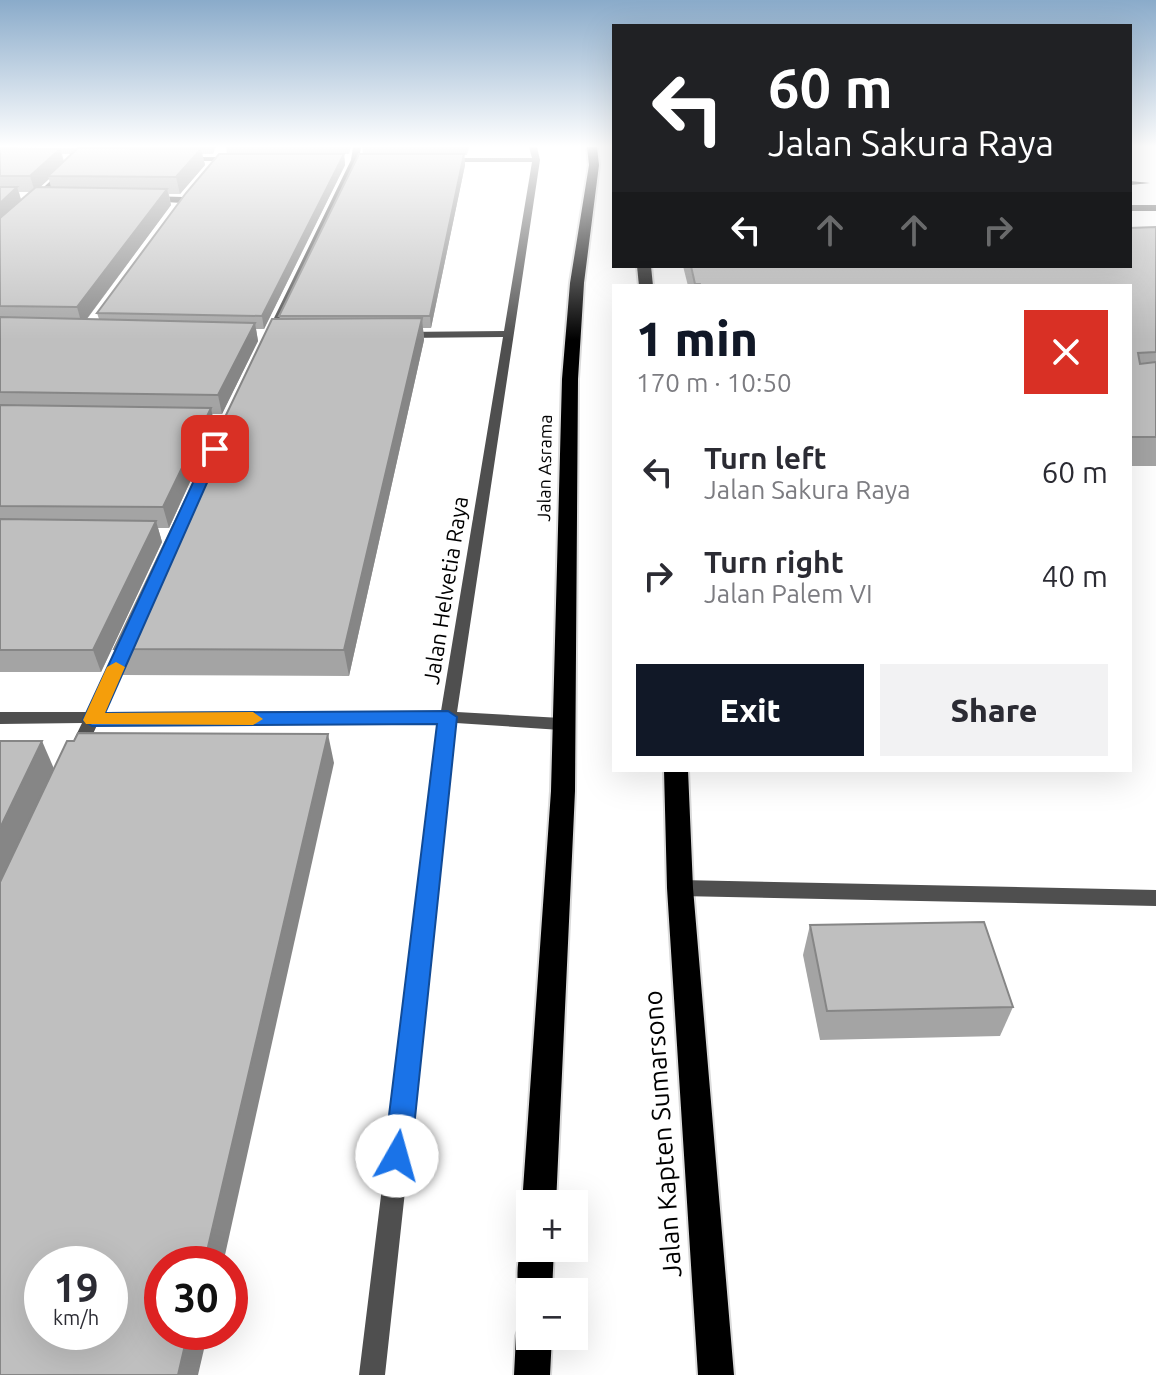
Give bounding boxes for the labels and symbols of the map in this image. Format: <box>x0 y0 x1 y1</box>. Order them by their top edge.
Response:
street label: Jalan Asrama <box>533 414 555 522</box>
pin <box>181 415 249 483</box>
street label: Jalan Helvetia Raya <box>418 494 472 686</box>
street label: Jalan Kapten Sumarsono <box>638 990 686 1278</box>
position arrow <box>355 1114 439 1198</box>
speed limit sign: 30 <box>144 1246 248 1350</box>

